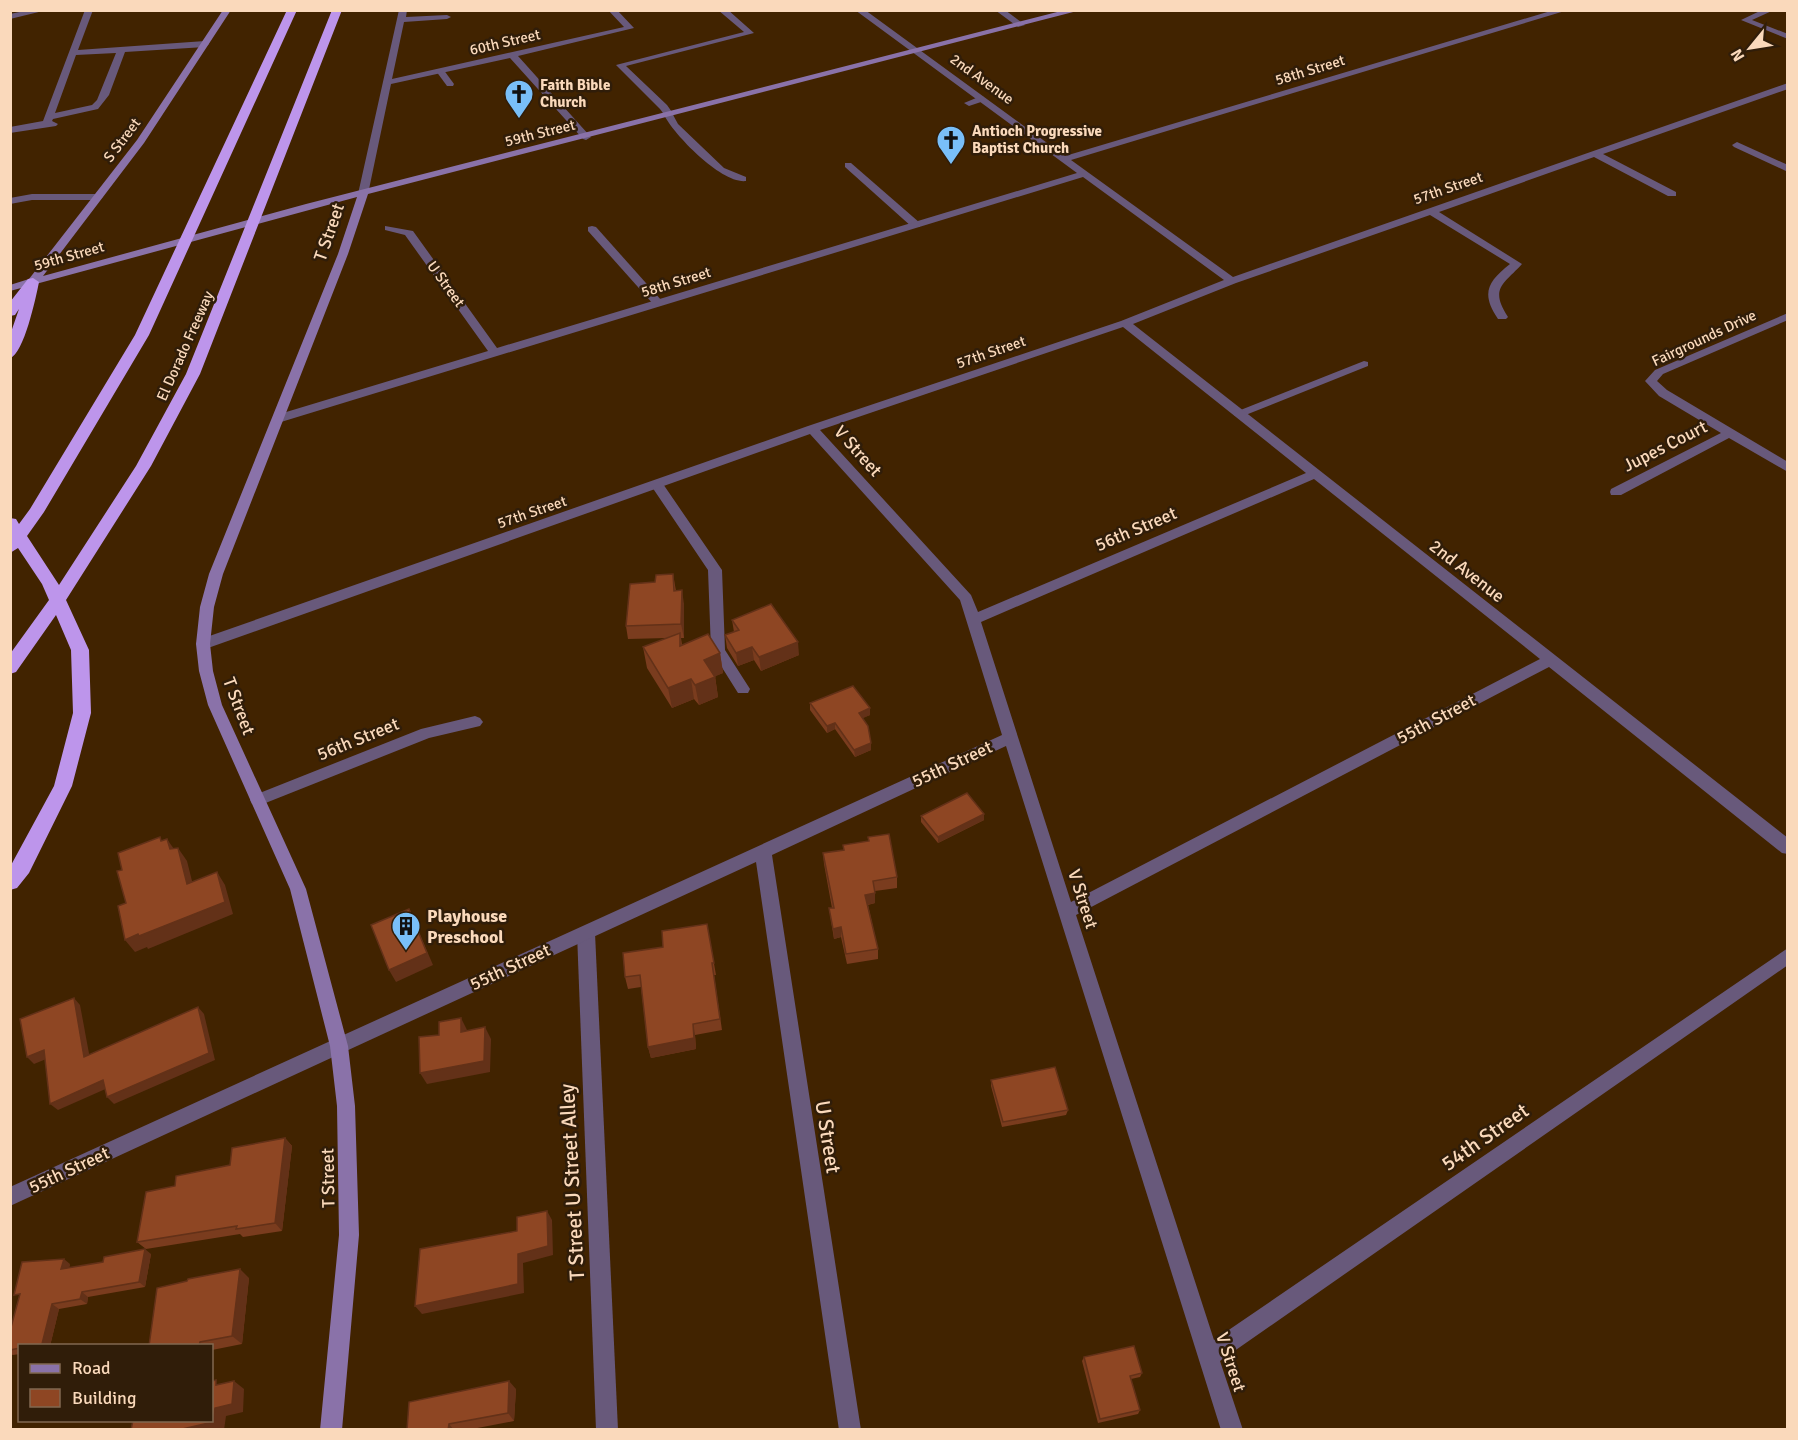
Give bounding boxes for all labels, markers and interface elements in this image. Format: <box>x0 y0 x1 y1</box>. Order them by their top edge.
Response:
north arrow <box>1720 18 1780 78</box>
street label: 60th Street <box>468 25 542 59</box>
text: N <box>1726 45 1749 65</box>
street label: 2nd Avenue <box>947 50 1017 108</box>
street label: 58th Street <box>1273 51 1347 89</box>
place label: Faith Bible Church <box>540 76 610 111</box>
church icon: Faith Bible Church <box>503 78 535 120</box>
street label: S Street <box>100 114 144 166</box>
street label: 59th Street <box>503 116 577 150</box>
place label: Antioch Progressive Baptist Church <box>972 122 1102 157</box>
church icon: Antioch Progressive Baptist Church <box>935 124 967 166</box>
street label: 57th Street <box>1411 168 1485 208</box>
street label: T Street <box>309 200 349 264</box>
street label: 59th Street <box>32 237 106 275</box>
street label: U Street <box>423 258 469 310</box>
street label: 58th Street <box>639 263 713 301</box>
street label: El Dorado Freeway <box>153 288 217 404</box>
street label: Fairgrounds Drive <box>1649 306 1759 370</box>
street label: 57th Street <box>954 332 1028 372</box>
street label: Jupes Court <box>1619 415 1711 477</box>
street label: V Street <box>829 421 887 481</box>
street label: 57th Street <box>495 492 569 532</box>
street label: 56th Street <box>1092 502 1180 556</box>
street label: 2nd Avenue <box>1425 535 1509 607</box>
street label: T Street <box>218 674 260 738</box>
street label: 55th Street <box>1393 689 1479 749</box>
street label: 56th Street <box>314 713 402 765</box>
street label: 55th Street <box>908 736 996 792</box>
street label: V Street <box>1063 866 1103 932</box>
place label: Playhouse Preschool <box>427 905 507 948</box>
building icon: Playhouse Preschool <box>390 910 422 952</box>
street label: 55th Street <box>466 939 554 995</box>
street label: T Street U Street Alley <box>554 1083 590 1281</box>
street label: 54th Street <box>1436 1097 1534 1177</box>
street label: U Street <box>809 1099 847 1175</box>
street label: 55th Street <box>25 1142 113 1198</box>
street label: T Street <box>316 1148 340 1208</box>
street label: V Street <box>1211 1329 1251 1395</box>
legend <box>18 1344 213 1422</box>
text: Road <box>72 1357 111 1379</box>
text: Building <box>72 1387 136 1409</box>

